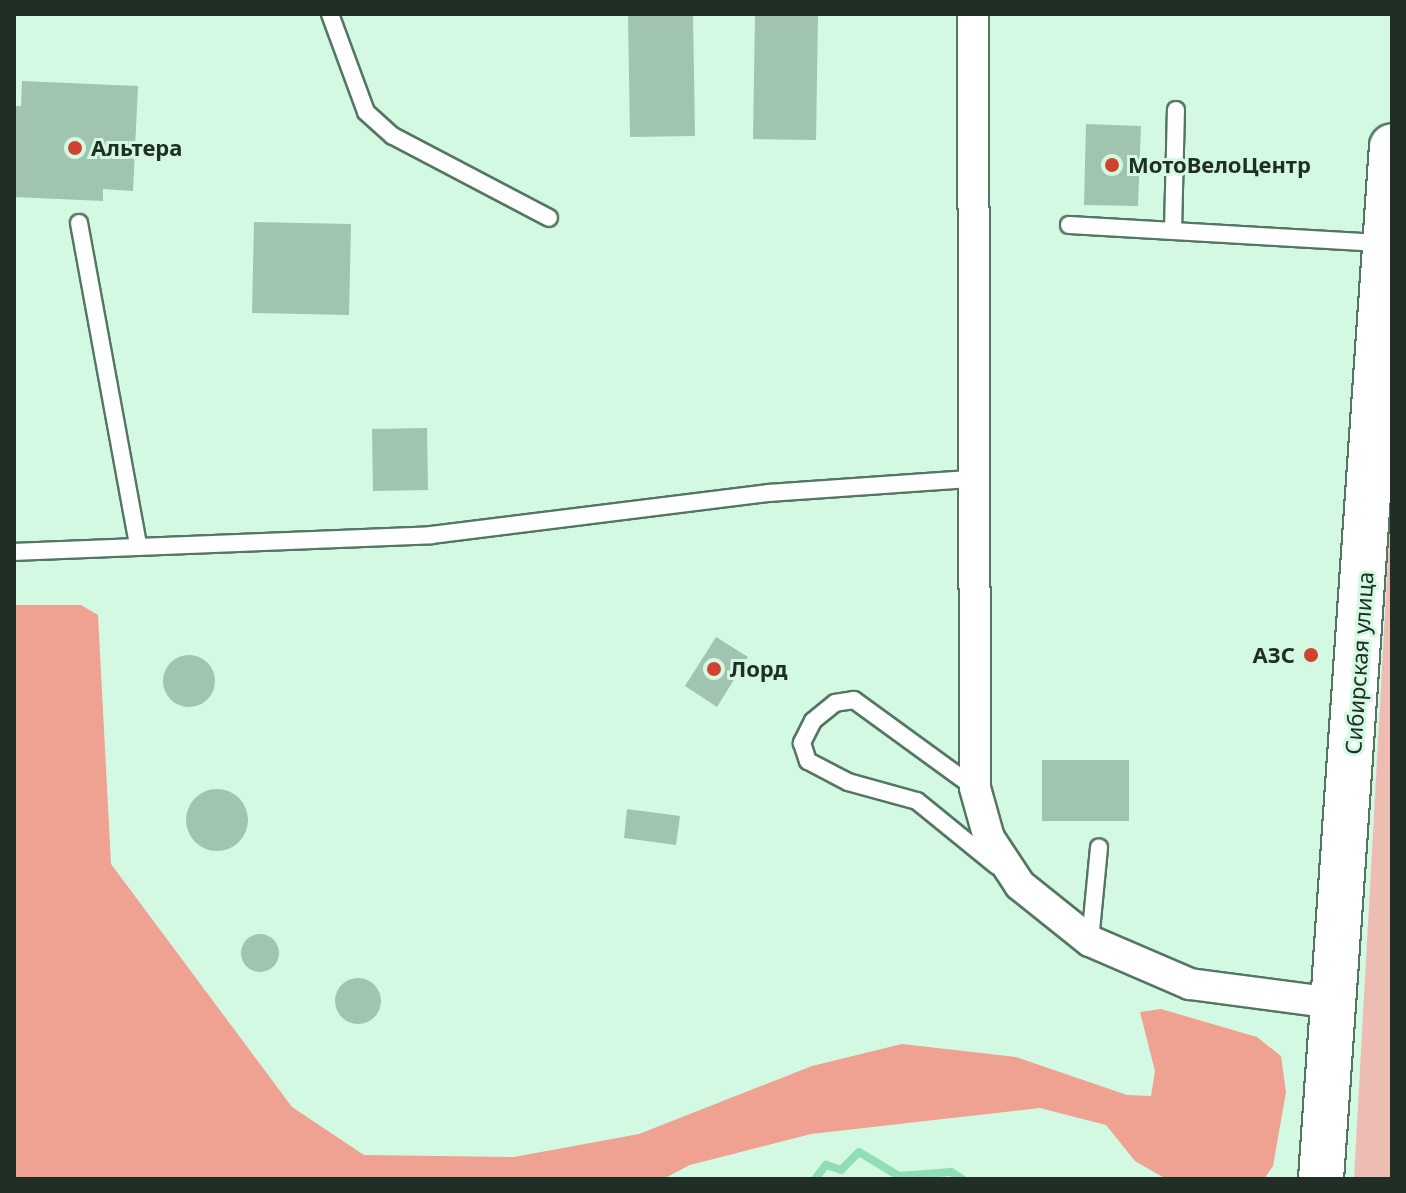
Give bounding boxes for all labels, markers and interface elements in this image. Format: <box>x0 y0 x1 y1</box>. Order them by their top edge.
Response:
place label: Альтера <box>91 135 182 161</box>
marker: Альтера <box>66 139 84 157</box>
place label: МотоВелоЦентр <box>1128 152 1311 178</box>
marker: МотоВелоЦентр <box>1103 156 1121 174</box>
street label: Сибирская улица <box>1339 571 1379 755</box>
place label: АЗС <box>1253 642 1295 668</box>
marker: АЗС <box>1302 646 1320 664</box>
place label: Лорд <box>730 656 788 682</box>
marker: Лорд <box>705 660 723 678</box>

